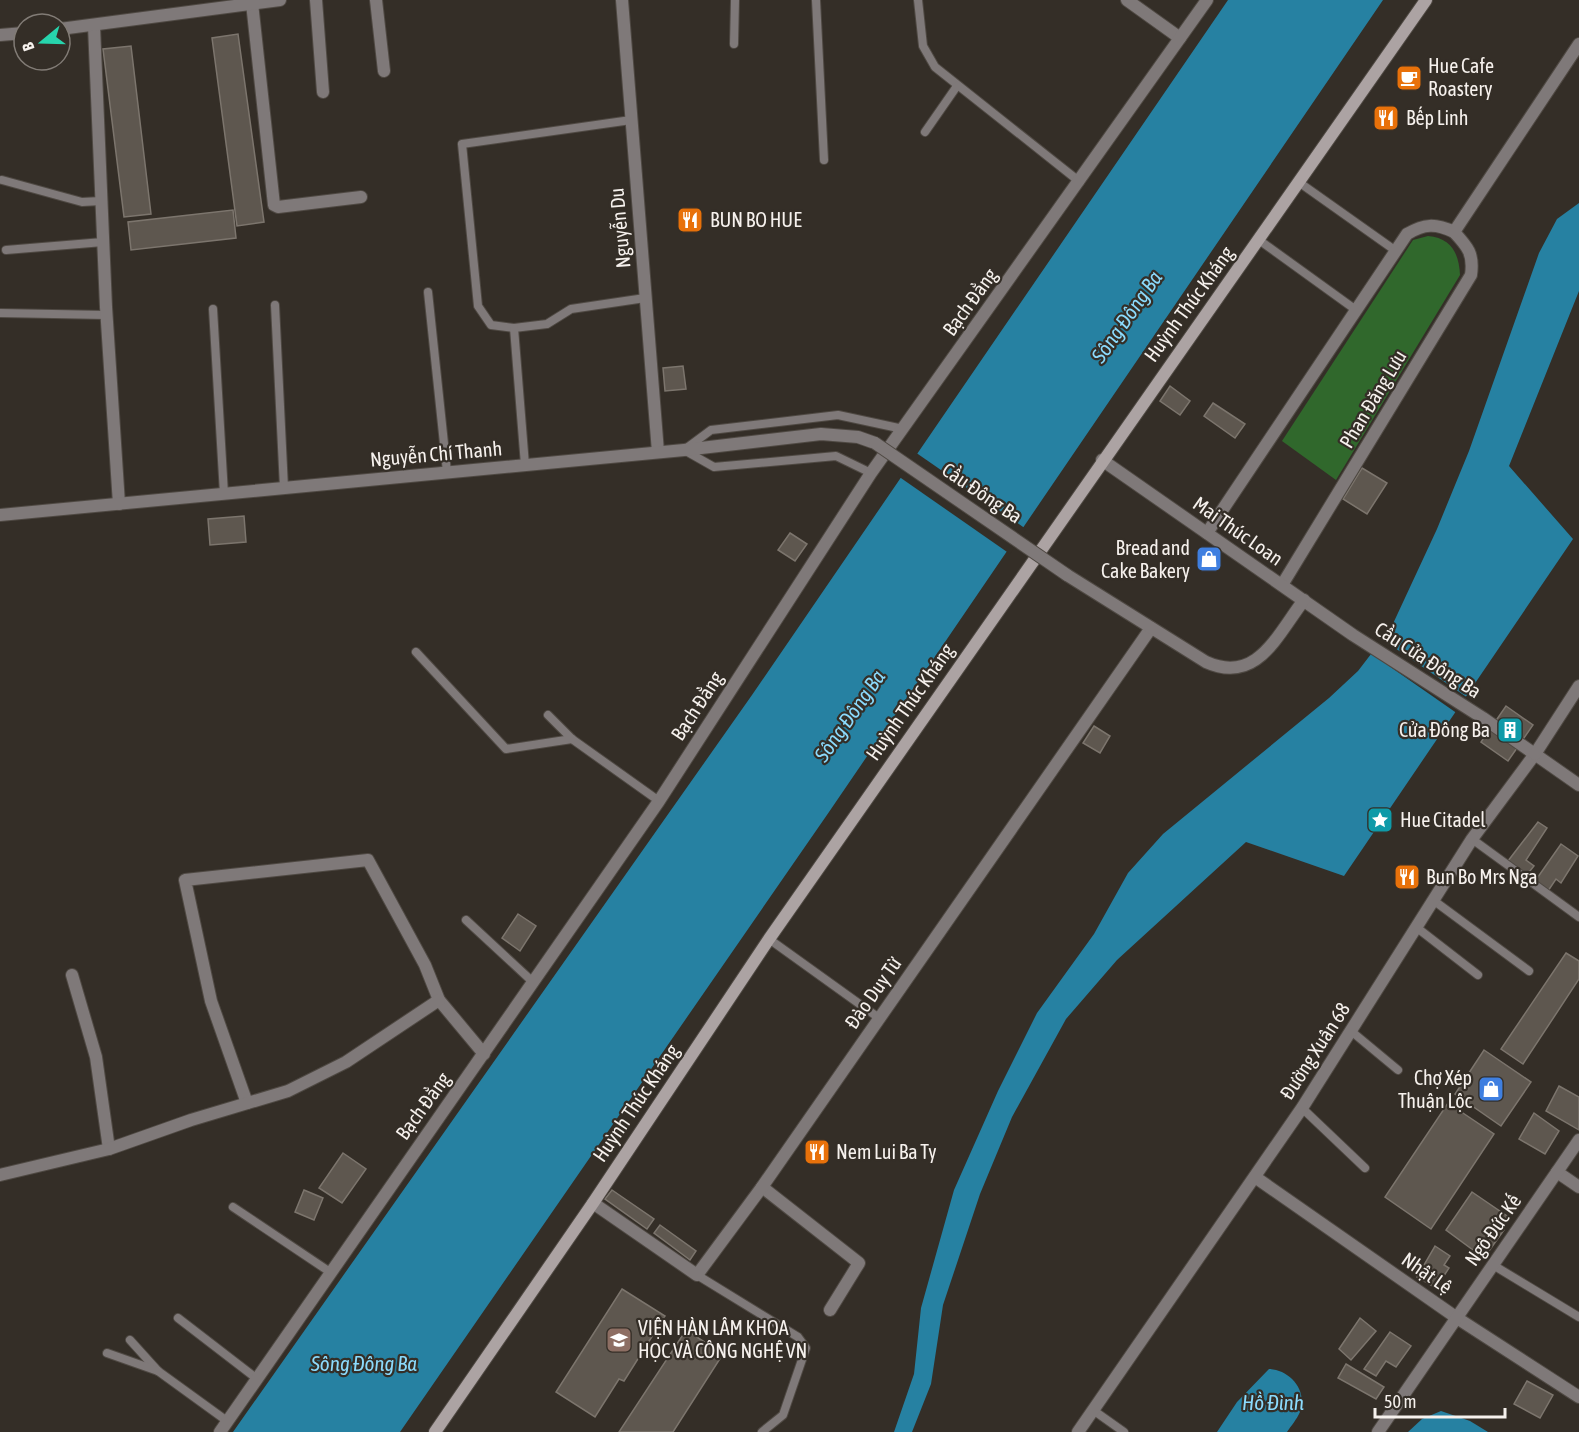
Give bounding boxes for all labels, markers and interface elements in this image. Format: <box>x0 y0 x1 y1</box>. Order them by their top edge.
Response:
north arrow <box>12 12 72 72</box>
text: B <box>18 40 38 53</box>
place label: Hue Cafe Roastery <box>1428 54 1494 100</box>
cafe icon: Hue Cafe Roastery <box>1394 63 1424 93</box>
restaurant icon: Bếp Linh <box>1371 103 1401 133</box>
place label: Bếp Linh <box>1406 106 1469 129</box>
street label: Nguyễn Du <box>605 187 634 269</box>
restaurant icon: BUN BO HUE <box>675 205 705 235</box>
place label: BUN BO HUE <box>710 208 802 231</box>
street label: Huỳnh Thúc Kháng <box>1139 241 1238 366</box>
street label: Bạch Đằng <box>938 263 1002 340</box>
water label: Sông Đông Ba <box>1085 266 1167 368</box>
street label: Phan Đăng Lưu <box>1334 346 1411 452</box>
street label: Nguyễn Chí Thanh <box>369 436 503 471</box>
street label: Cầu Đông Ba <box>938 458 1026 528</box>
street label: Mai Thúc Loan <box>1189 491 1288 570</box>
place label: Bread and Cake Bakery <box>1101 536 1190 582</box>
shop icon: Bread and Cake Bakery <box>1194 544 1224 574</box>
street label: Cầu Cửa Đông Ba <box>1371 617 1486 702</box>
street label: Huỳnh Thúc Kháng <box>861 639 958 764</box>
water label: Sông Đông Ba <box>808 665 890 767</box>
street label: Bạch Đằng <box>666 667 728 744</box>
building icon: Cửa Đông Ba <box>1495 715 1525 745</box>
place label: Cửa Đông Ba <box>1399 718 1490 741</box>
place icon: Hue Citadel <box>1365 805 1395 835</box>
place label: Hue Citadel <box>1400 808 1486 831</box>
restaurant icon: Bun Bo Mrs Nga <box>1392 862 1422 892</box>
place label: Bun Bo Mrs Nga <box>1426 865 1538 888</box>
street label: Đào Duy Từ <box>840 952 906 1033</box>
street label: Đường Xuân 68 <box>1275 998 1354 1103</box>
street label: Huỳnh Thúc Kháng <box>588 1039 684 1166</box>
place label: Chợ Xép Thuận Lộc <box>1398 1066 1473 1112</box>
street label: Bạch Đằng <box>391 1067 455 1144</box>
shop icon: Chợ Xép Thuận Lộc <box>1476 1074 1506 1104</box>
restaurant icon: Nem Lui Ba Ty <box>802 1137 832 1167</box>
place label: Nem Lui Ba Ty <box>836 1140 937 1163</box>
street label: Ngô Đức Kế <box>1460 1190 1525 1270</box>
street label: Nhật Lệ <box>1398 1247 1457 1298</box>
place label: VIỆN HÀN LÂM KHOA HỌC VÀ CÔNG NGHỆ VN <box>638 1316 807 1362</box>
school or university icon: VIỆN HÀN LÂM KHOA HỌC VÀ CÔNG NGHỆ VN <box>604 1325 634 1355</box>
water label: Sông Đông Ba <box>310 1351 417 1375</box>
scale bar <box>1375 1381 1506 1419</box>
water label: Hồ Đình <box>1242 1390 1304 1414</box>
text: 50 m <box>1384 1391 1416 1412</box>

